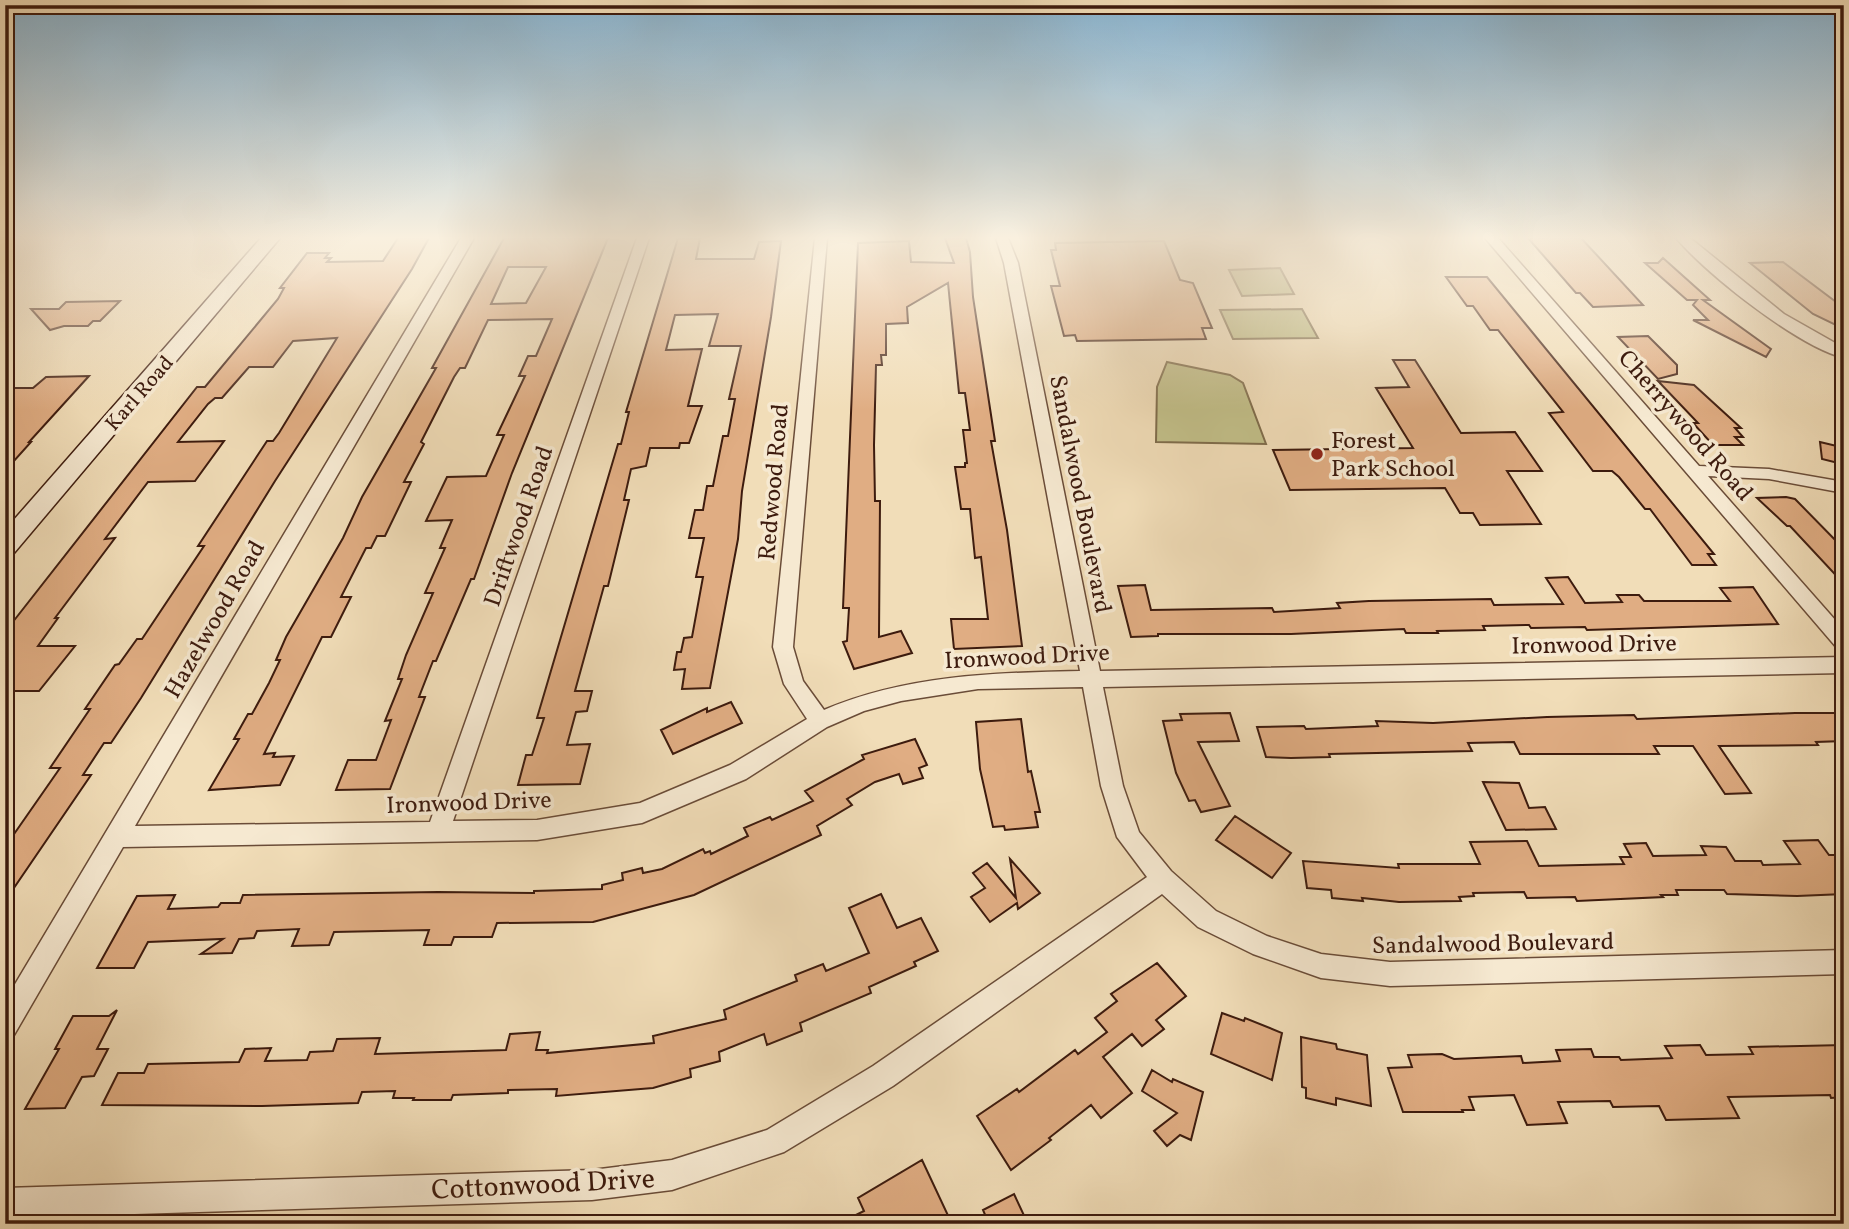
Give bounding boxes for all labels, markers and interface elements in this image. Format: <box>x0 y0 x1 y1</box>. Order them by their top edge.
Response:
street label: Cherrywood Road <box>1609 343 1760 509</box>
street label: Karl Road <box>99 350 181 438</box>
street label: Sandalwood Boulevard <box>1039 372 1119 616</box>
street label: Redwood Road <box>751 402 799 562</box>
place label: Forest Park School <box>1331 425 1455 487</box>
street label: Driftwood Road <box>477 442 563 611</box>
marker: Forest Park School <box>1309 446 1325 462</box>
street label: Hazelwood Road <box>157 535 275 705</box>
street label: Ironwood Drive <box>1511 628 1677 664</box>
street label: Ironwood Drive <box>944 637 1111 679</box>
street label: Ironwood Drive <box>386 784 552 824</box>
street label: Sandalwood Boulevard <box>1372 926 1614 964</box>
street label: Cottonwood Drive <box>430 1160 656 1211</box>

